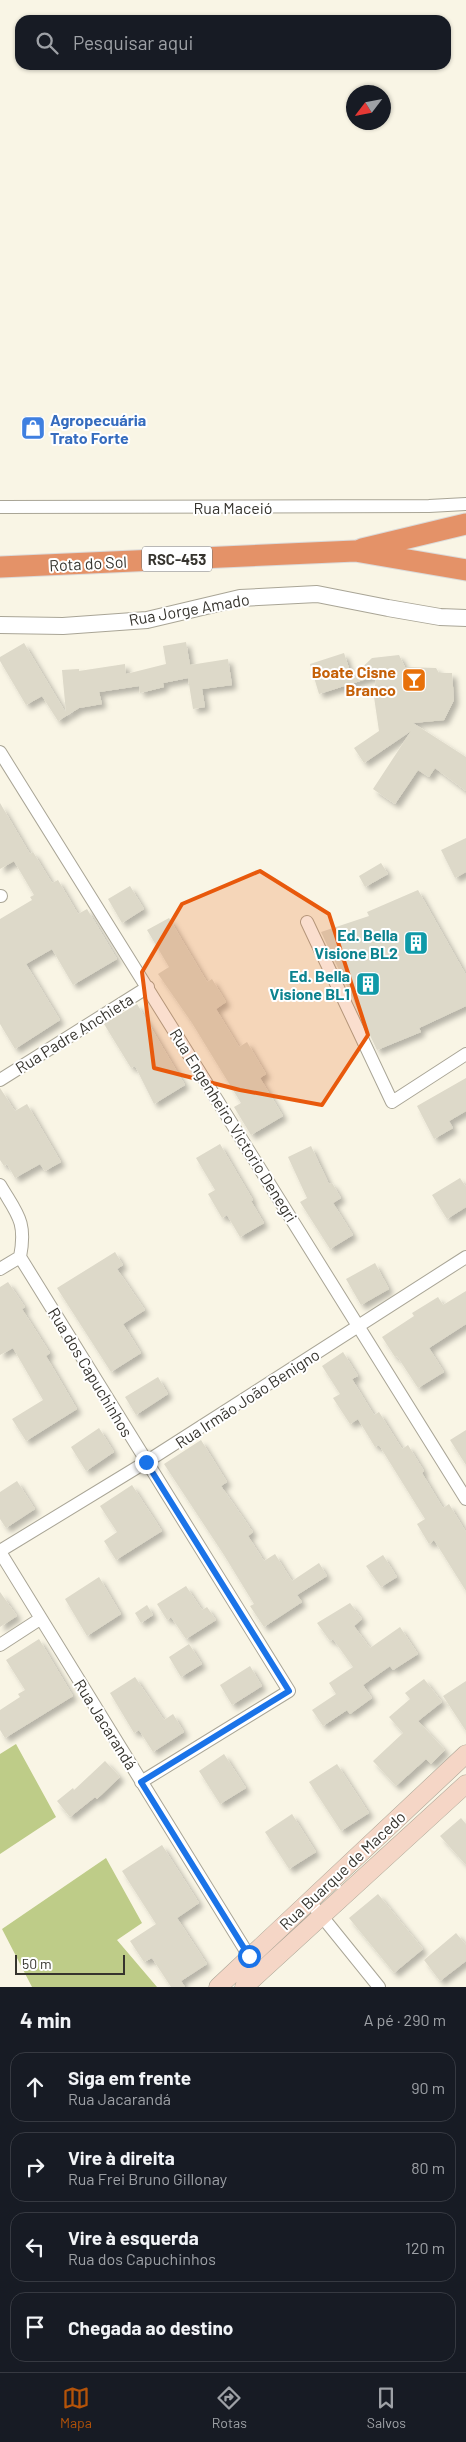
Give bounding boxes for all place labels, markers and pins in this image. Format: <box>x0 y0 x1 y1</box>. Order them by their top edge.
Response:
place label: Agropecuária Trato Forte <box>50 410 146 447</box>
shop icon: Agropecuária Trato Forte <box>20 415 46 441</box>
place label: Boate Cisne Branco <box>312 662 396 699</box>
bar icon: Boate Cisne Branco <box>401 667 427 693</box>
place label: Ed. Bella Visione BL2 <box>314 925 398 962</box>
building icon: Ed. Bella Visione BL2 <box>403 930 429 956</box>
place label: Ed. Bella Visione BL1 <box>270 966 350 1003</box>
building icon: Ed. Bella Visione BL1 <box>355 971 381 997</box>

